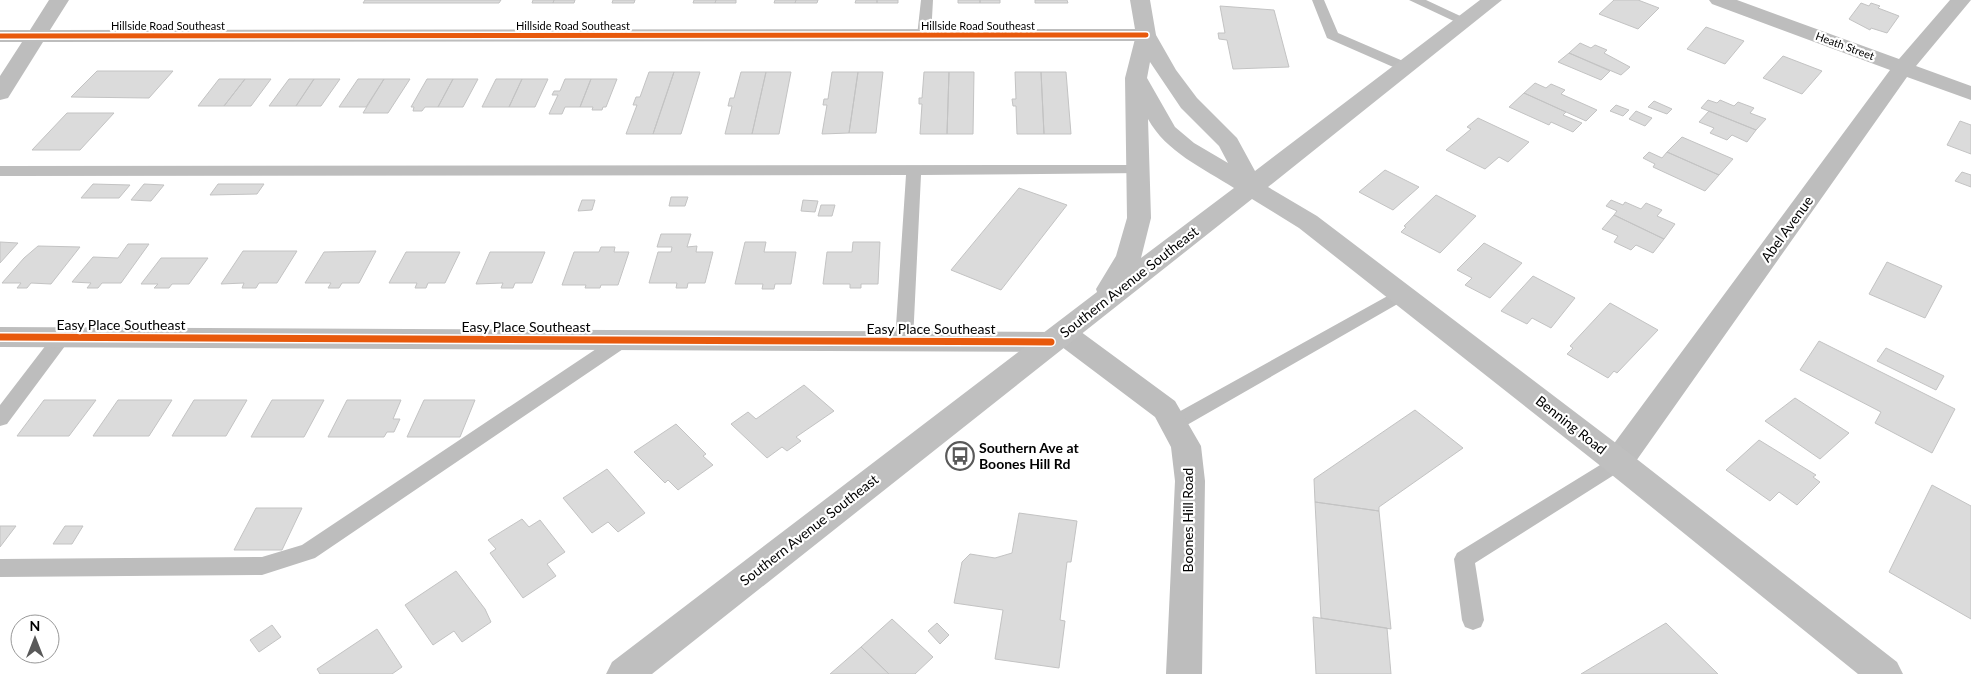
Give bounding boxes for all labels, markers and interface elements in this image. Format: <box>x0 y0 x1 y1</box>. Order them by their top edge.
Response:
street label: Hillside Road Southeast <box>111 19 225 32</box>
street label: Hillside Road Southeast <box>516 19 630 32</box>
street label: Hillside Road Southeast <box>921 19 1035 32</box>
street label: Heath Street <box>1814 29 1876 62</box>
street label: Abel Avenue <box>1757 192 1816 265</box>
street label: Southern Avenue Southeast <box>1056 222 1201 341</box>
street label: Easy Place Southeast <box>56 316 186 333</box>
street label: Easy Place Southeast <box>461 318 591 335</box>
street label: Easy Place Southeast <box>866 320 996 337</box>
street label: Benning Road <box>1533 392 1610 457</box>
place label: Southern Ave at Boones Hill Rd <box>979 439 1079 472</box>
bus stop icon: Southern Ave at Boones Hill Rd <box>945 441 975 471</box>
street label: Boones Hill Road <box>1179 468 1196 572</box>
street label: Southern Avenue Southeast <box>736 470 881 589</box>
north arrow <box>10 614 60 664</box>
text: N <box>30 617 40 634</box>

